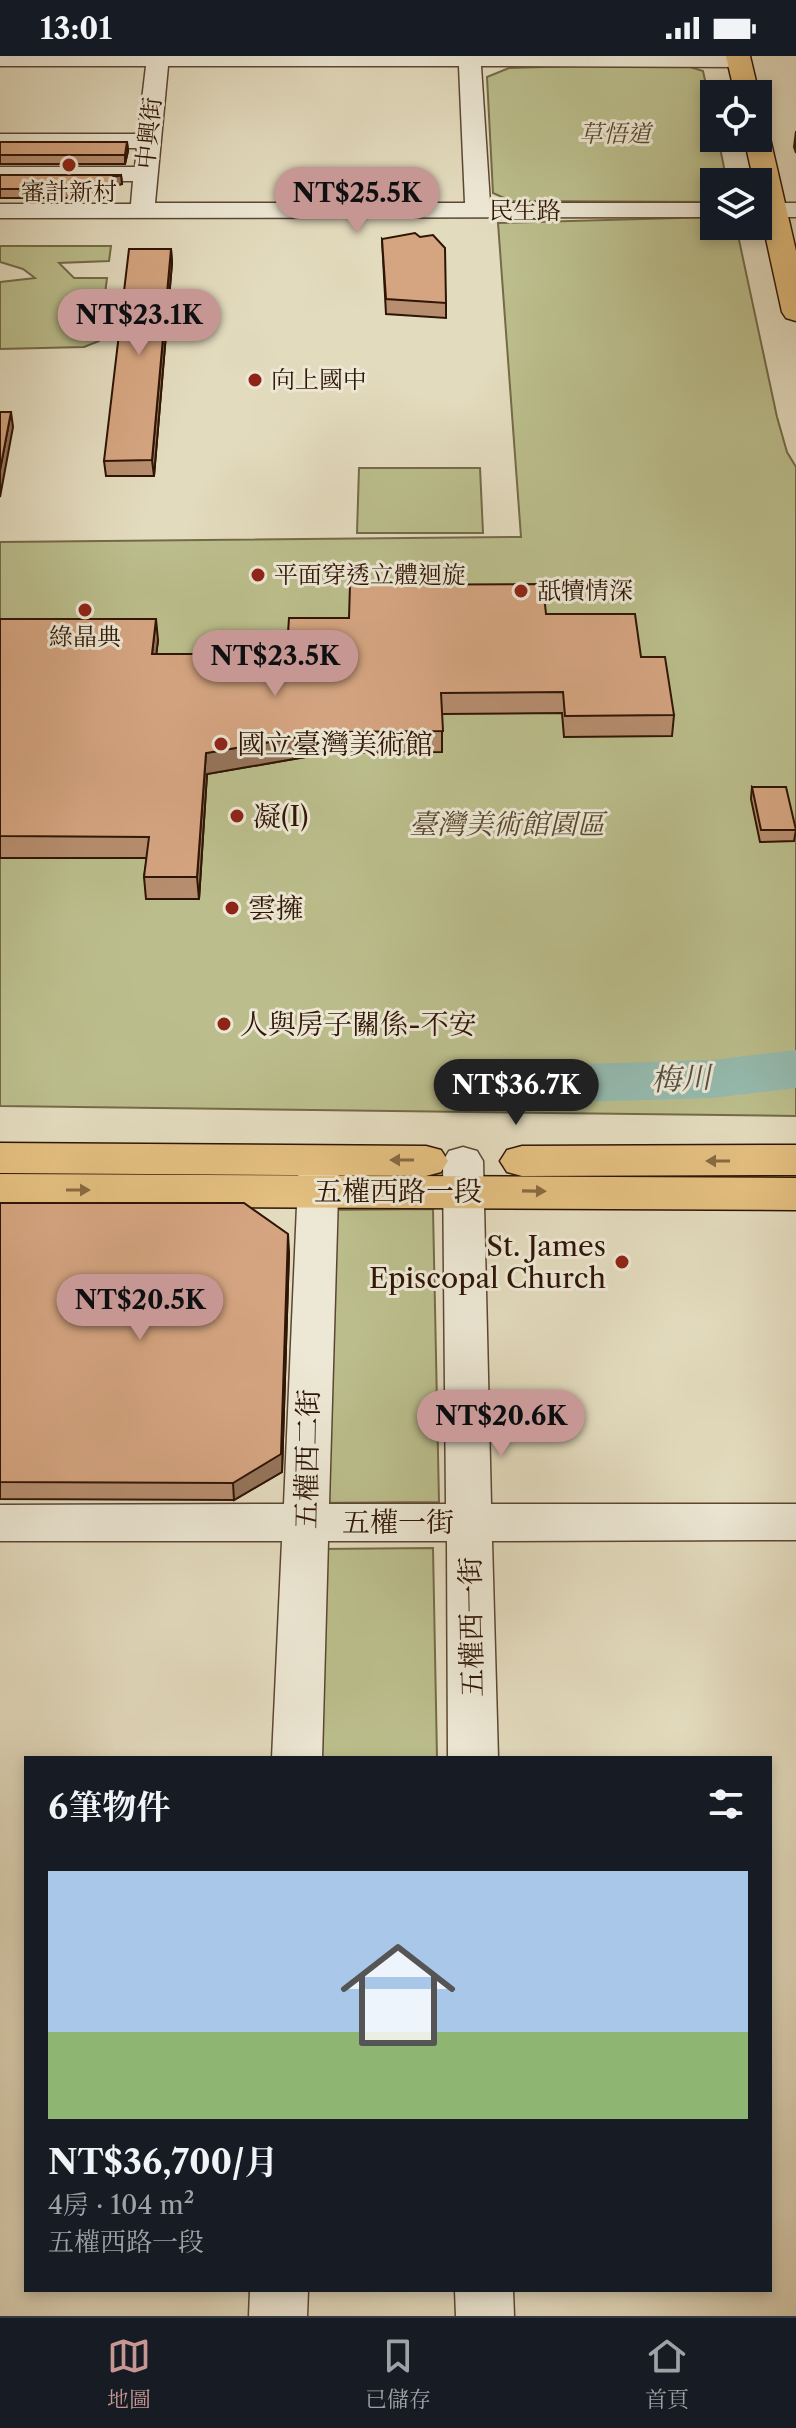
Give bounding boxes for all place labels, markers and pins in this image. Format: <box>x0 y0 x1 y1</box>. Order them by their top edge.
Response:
marker: 審計新村 <box>60 156 78 174</box>
pin: NT$25.5K <box>274 167 440 235</box>
place label: 審計新村 <box>21 177 117 206</box>
pin: NT$23.1K <box>56 289 222 357</box>
place label: 向上國中 <box>271 365 367 394</box>
marker: 向上國中 <box>246 371 264 389</box>
place label: 平面穿透立體迴旋 <box>274 560 466 589</box>
marker: 平面穿透立體迴旋 <box>249 566 267 584</box>
place label: 舐犢情深 <box>537 576 633 605</box>
marker: 舐犢情深 <box>512 582 530 600</box>
marker: 綠晶典 <box>76 601 94 619</box>
place label: 綠晶典 <box>49 622 121 651</box>
pin: NT$23.5K <box>192 630 358 698</box>
place label: 國立臺灣美術館 <box>237 727 433 761</box>
marker: 國立臺灣美術館 <box>212 735 230 753</box>
place label: 凝(I) <box>253 799 309 833</box>
marker: 凝(I) <box>228 807 246 825</box>
place label: 雲擁 <box>248 891 304 925</box>
marker: 雲擁 <box>223 899 241 917</box>
place label: 人與房子關係-不安 <box>240 1007 477 1041</box>
marker: 人與房子關係-不安 <box>215 1015 233 1033</box>
pin: NT$36.7K <box>433 1059 599 1127</box>
place label: St. James Episcopal Church <box>369 1229 606 1295</box>
marker: St. James Episcopal Church <box>613 1253 631 1271</box>
pin: NT$20.5K <box>57 1274 223 1342</box>
pin: NT$20.6K <box>418 1390 584 1458</box>

